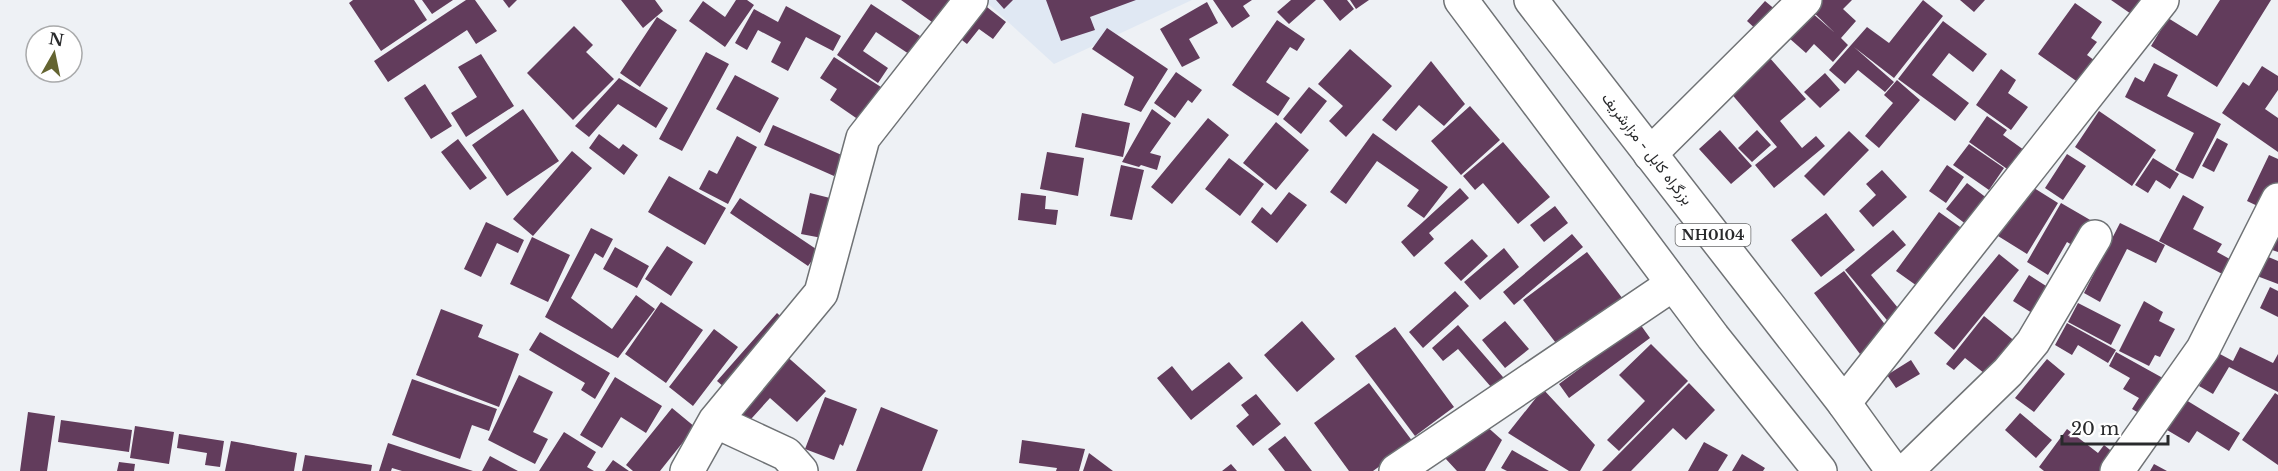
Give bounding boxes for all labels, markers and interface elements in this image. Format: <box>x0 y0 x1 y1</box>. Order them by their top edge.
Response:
north arrow <box>24 24 84 84</box>
text: N <box>47 28 65 50</box>
street label: بزرگراه کابل - مزارشریف <box>1598 89 1697 209</box>
road number: NH0104 <box>1676 224 1750 246</box>
scale bar <box>2062 408 2168 446</box>
text: 20 m <box>2071 418 2119 440</box>

